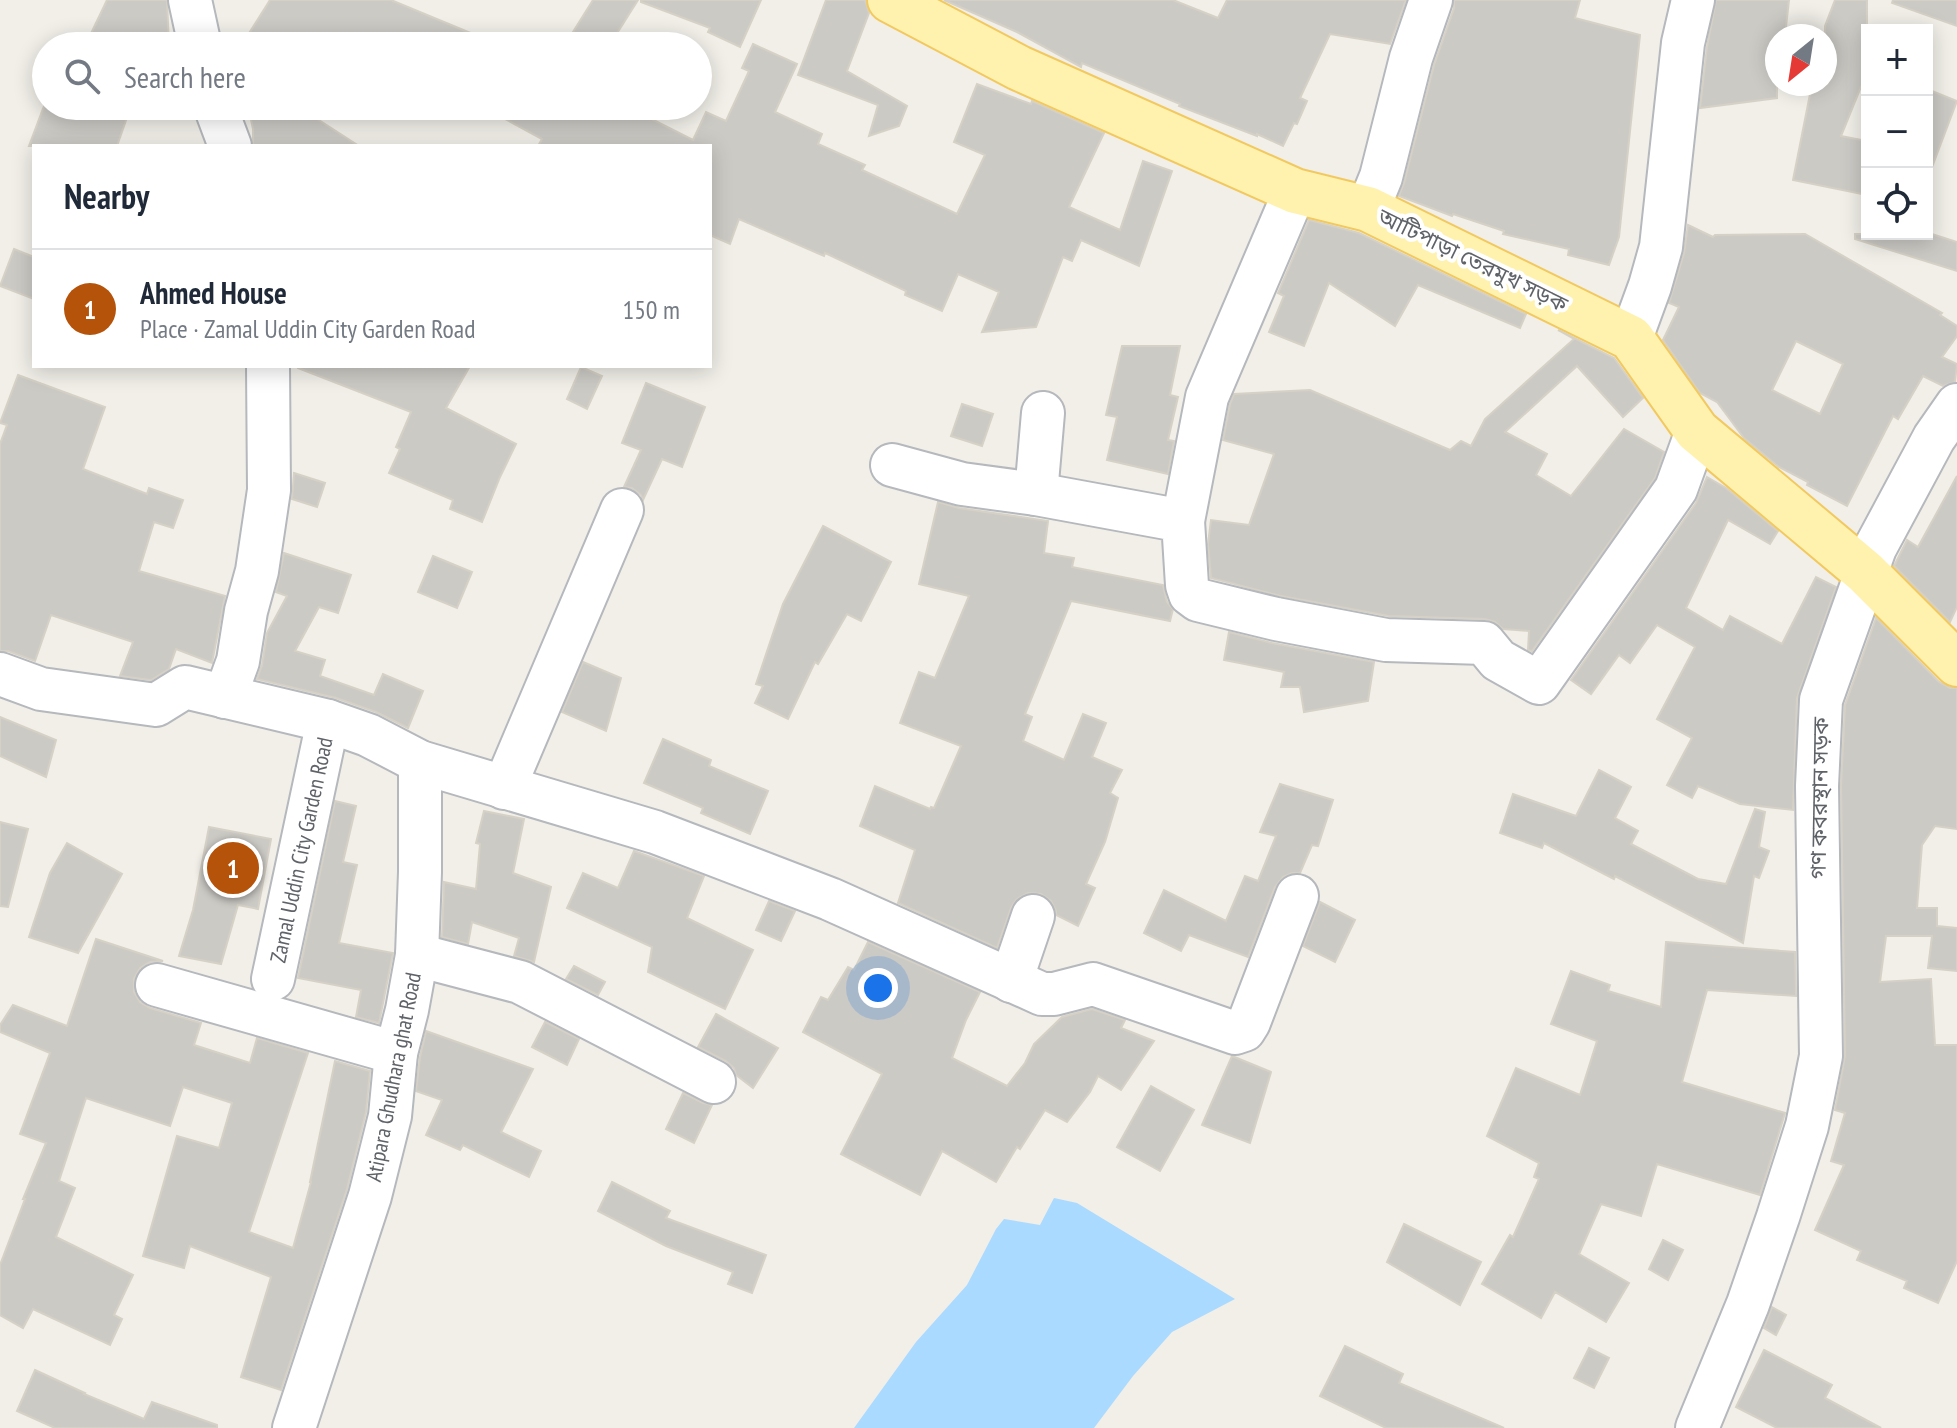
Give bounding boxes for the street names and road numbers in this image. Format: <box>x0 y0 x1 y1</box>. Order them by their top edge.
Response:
street label: আটিপাড়া তেরমুখ সড়ক <box>1373 201 1573 318</box>
street label: গণ কবরস্থান সড়ক <box>1804 717 1834 879</box>
street label: Zamal Uddin City Garden Road <box>263 735 339 965</box>
street label: Atipara Ghudhara ghat Road <box>359 970 427 1184</box>

